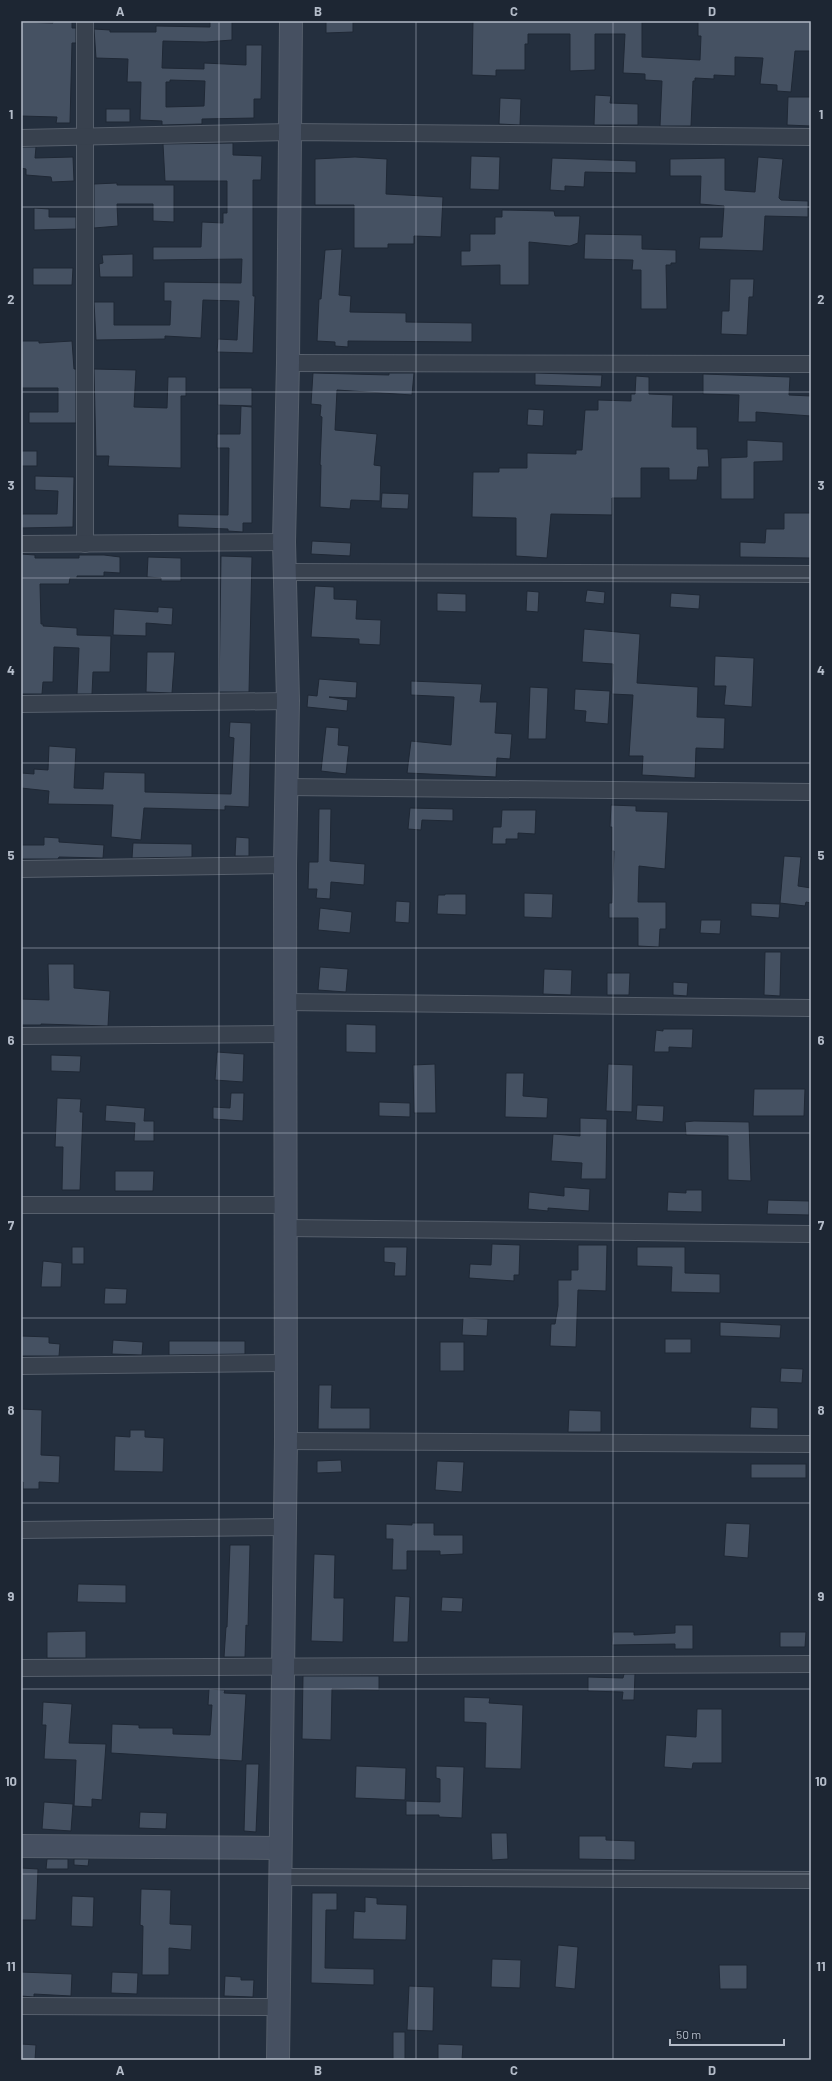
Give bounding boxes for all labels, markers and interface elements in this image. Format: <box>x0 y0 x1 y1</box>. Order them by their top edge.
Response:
text: A <box>116 3 125 19</box>
text: B <box>314 3 322 19</box>
text: C <box>510 3 518 19</box>
text: D <box>708 3 716 19</box>
text: 1 <box>9 106 13 122</box>
text: 1 <box>819 106 823 122</box>
text: 2 <box>7 291 15 307</box>
text: 2 <box>817 291 825 307</box>
text: 3 <box>7 477 15 493</box>
text: 3 <box>817 477 825 493</box>
text: 4 <box>7 662 15 678</box>
text: 4 <box>817 662 825 678</box>
text: 5 <box>7 847 15 863</box>
text: 5 <box>817 847 825 863</box>
text: 6 <box>8 1032 15 1048</box>
text: 6 <box>818 1032 825 1048</box>
text: 7 <box>8 1217 15 1233</box>
text: 7 <box>818 1217 825 1233</box>
text: 8 <box>7 1402 15 1418</box>
text: 8 <box>817 1402 825 1418</box>
text: 9 <box>8 1588 15 1604</box>
text: 9 <box>818 1588 825 1604</box>
text: 10 <box>5 1773 17 1789</box>
text: 10 <box>815 1773 827 1789</box>
text: 11 <box>6 1958 16 1974</box>
text: 11 <box>816 1958 826 1974</box>
scale bar <box>670 2021 784 2047</box>
text: 50 m <box>676 2027 701 2041</box>
text: A <box>116 2062 125 2078</box>
text: B <box>314 2062 322 2078</box>
text: C <box>510 2062 518 2078</box>
text: D <box>708 2062 716 2078</box>

